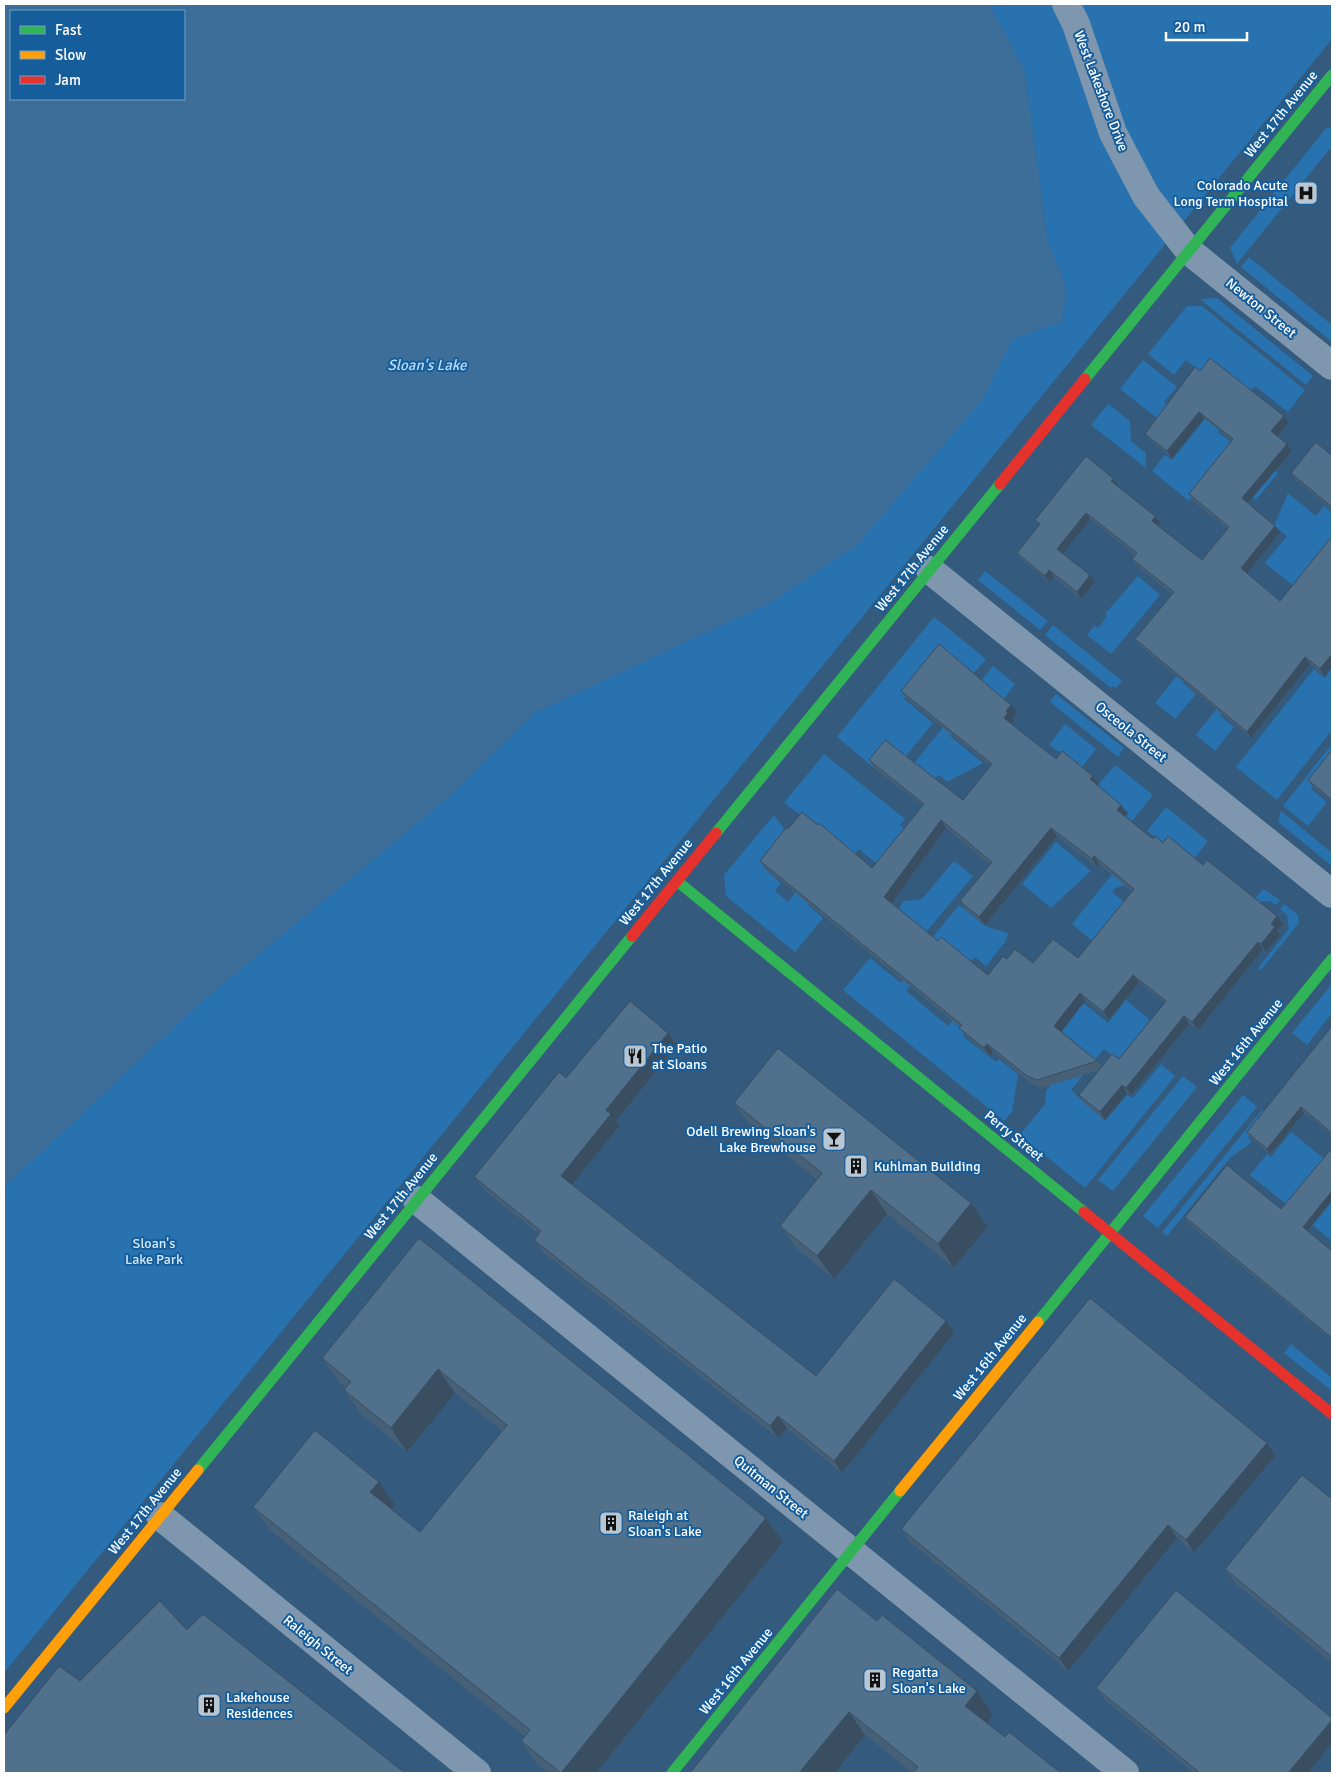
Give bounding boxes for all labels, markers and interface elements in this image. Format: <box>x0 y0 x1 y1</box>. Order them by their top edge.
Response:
legend <box>10 10 185 100</box>
scale bar <box>1166 10 1247 42</box>
text: 20 m <box>1174 18 1205 36</box>
text: Fast <box>55 21 82 39</box>
street label: West Lakeshore Drive <box>1070 28 1132 154</box>
text: Slow <box>55 46 86 64</box>
street label: West 17th Avenue <box>1241 67 1321 161</box>
text: Jam <box>55 71 81 89</box>
place label: Colorado Acute Long Term Hospital <box>1173 177 1288 210</box>
hospital icon: Colorado Acute Long Term Hospital <box>1293 180 1319 206</box>
street label: Newton Street <box>1222 274 1300 342</box>
water label: Sloan's Lake <box>387 356 468 374</box>
street label: West 17th Avenue <box>872 521 952 615</box>
street label: Osceola Street <box>1092 698 1170 766</box>
street label: West 17th Avenue <box>616 835 696 929</box>
street label: West 16th Avenue <box>1206 995 1286 1089</box>
place label: The Patio at Sloans <box>652 1040 707 1073</box>
restaurant icon: The Patio at Sloans <box>622 1043 648 1069</box>
street label: Perry Street <box>981 1107 1047 1165</box>
place label: Odell Brewing Sloan's Lake Brewhouse <box>686 1123 816 1156</box>
bar icon: Odell Brewing Sloan's Lake Brewhouse <box>821 1126 847 1152</box>
street label: West 17th Avenue <box>361 1149 441 1243</box>
building icon: Kuhlman Building <box>843 1153 869 1179</box>
place label: Kuhlman Building <box>874 1158 981 1175</box>
park label: Sloan's Lake Park <box>125 1235 183 1268</box>
street label: West 16th Avenue <box>950 1310 1030 1404</box>
street label: Quitman Street <box>730 1452 812 1522</box>
street label: West 17th Avenue <box>105 1464 185 1558</box>
place label: Raleigh at Sloan's Lake <box>628 1507 702 1540</box>
building icon: Raleigh at Sloan's Lake <box>598 1510 624 1536</box>
street label: Raleigh Street <box>280 1612 356 1678</box>
street label: West 16th Avenue <box>696 1624 776 1718</box>
place label: Regatta Sloan's Lake <box>892 1664 966 1697</box>
building icon: Regatta Sloan's Lake <box>862 1667 888 1693</box>
place label: Lakehouse Residences <box>226 1689 293 1722</box>
building icon: Lakehouse Residences <box>196 1692 222 1718</box>

